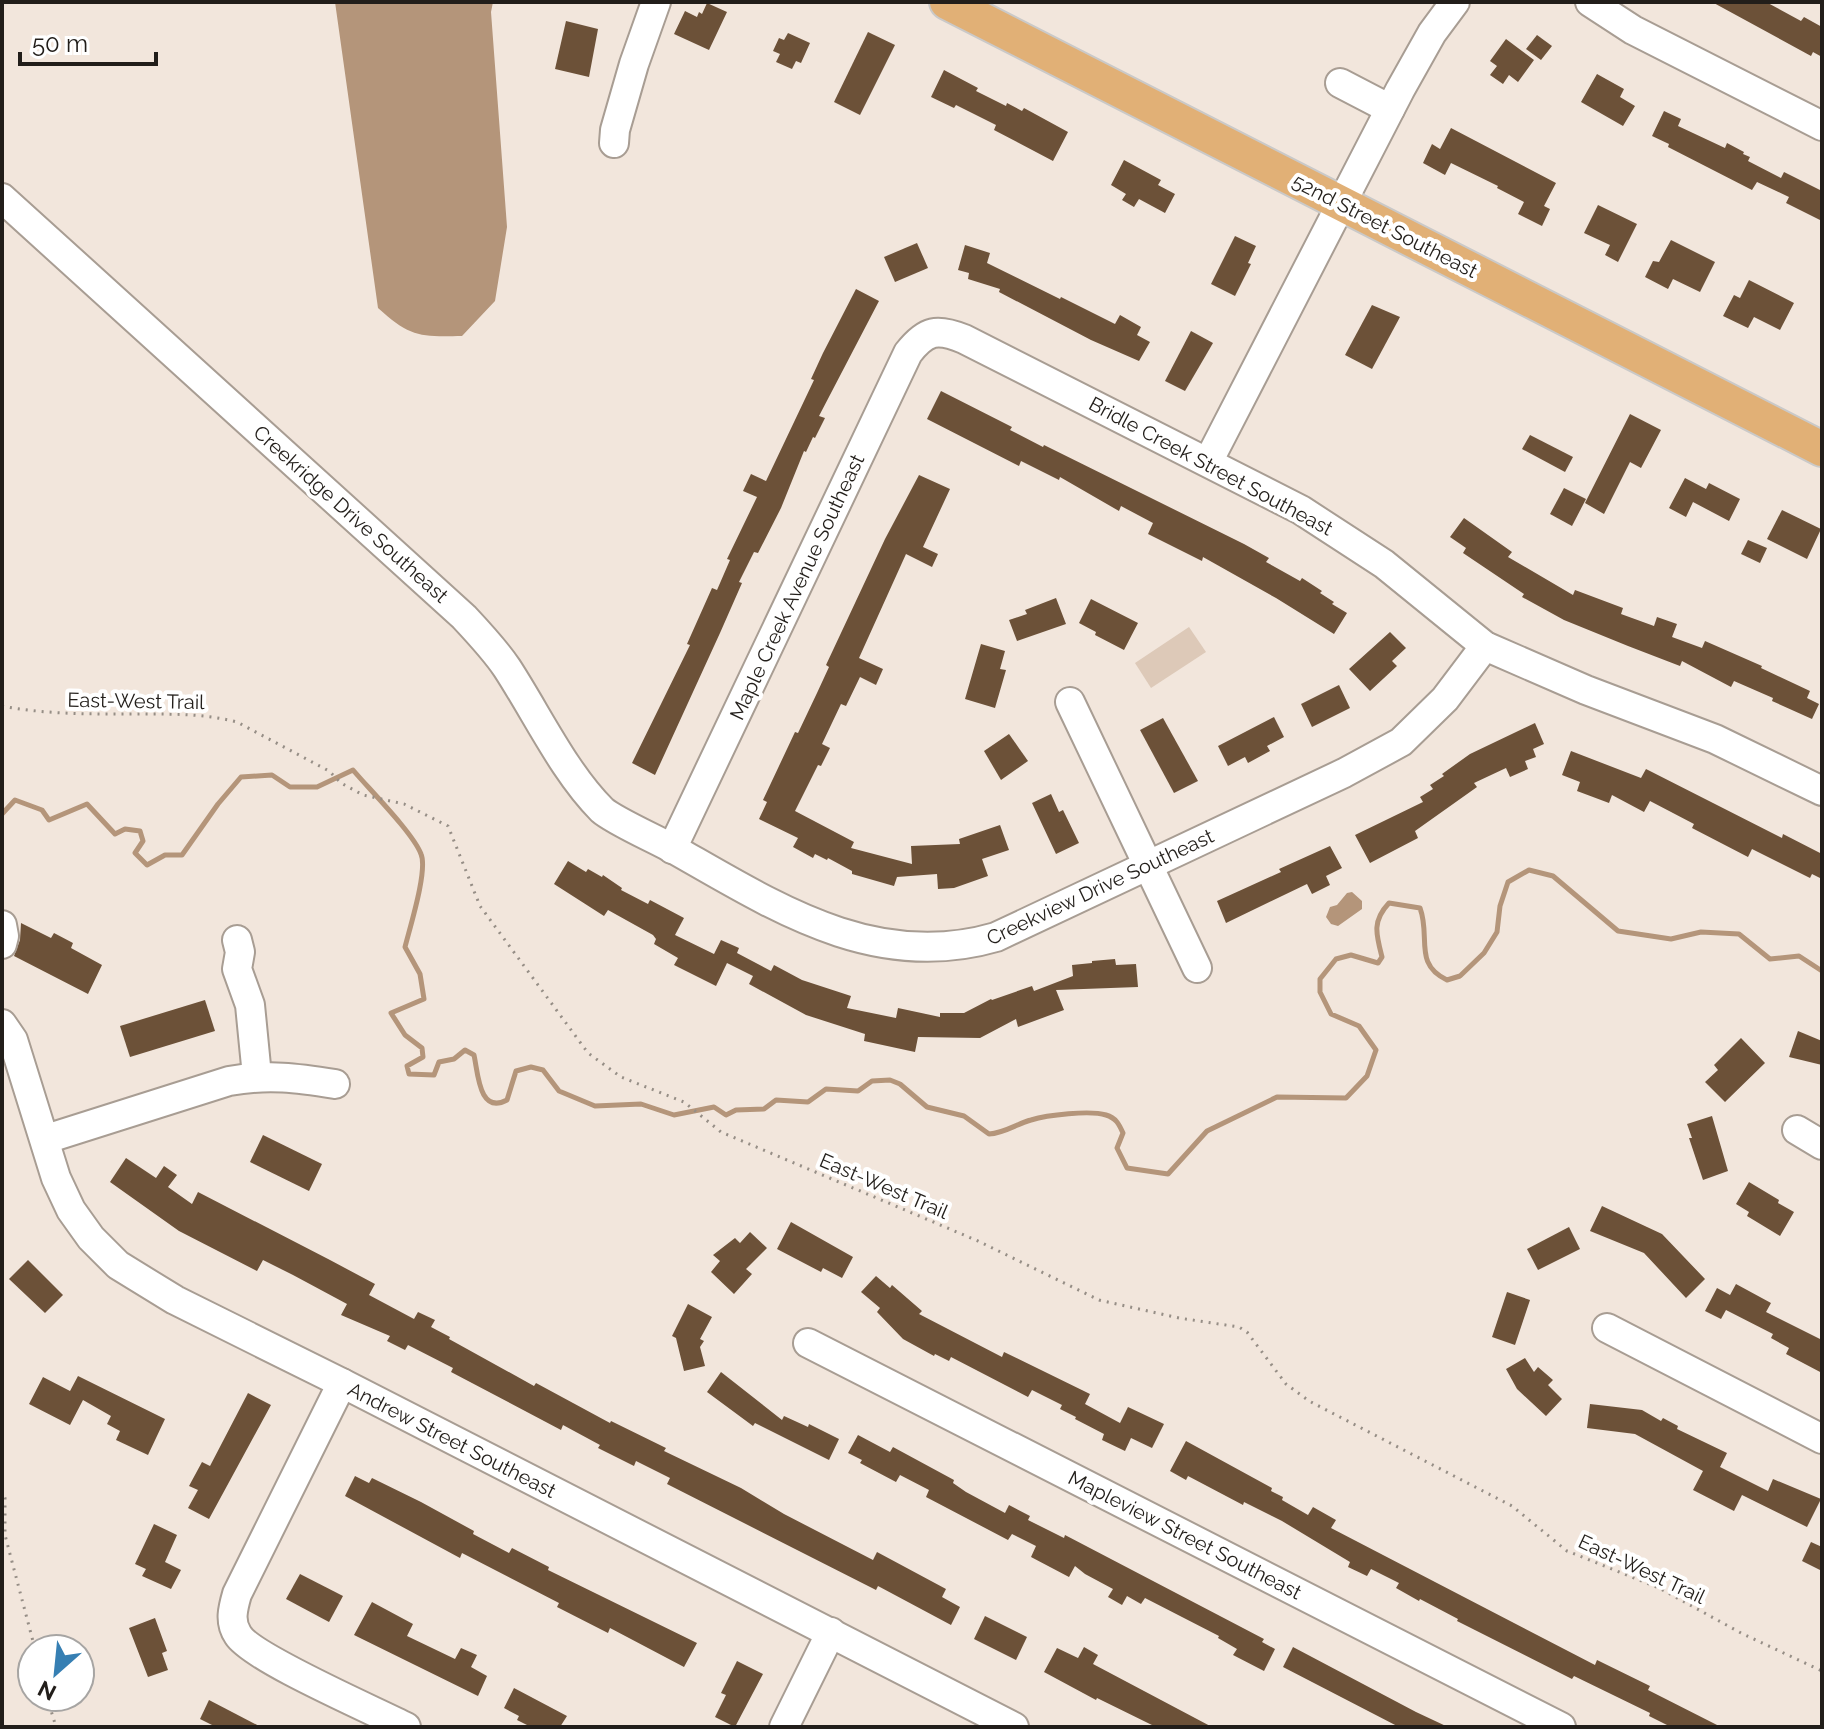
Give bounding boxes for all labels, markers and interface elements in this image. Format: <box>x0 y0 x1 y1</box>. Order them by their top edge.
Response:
scale bar <box>20 16 156 66</box>
text: 50 m <box>32 29 88 58</box>
street label: 52nd Street Southeast <box>1289 169 1482 283</box>
street label: Bridle Creek Street Southeast <box>1085 391 1337 541</box>
street label: Creekridge Drive Southeast <box>249 420 453 608</box>
street label: Maple Creek Avenue Southeast <box>725 450 869 724</box>
street label: East-West Trail <box>67 688 205 714</box>
street label: Creekview Drive Southeast <box>983 824 1218 950</box>
street label: East-West Trail <box>816 1148 952 1224</box>
street label: Andrew Street Southeast <box>344 1377 560 1503</box>
street label: Mapleview Street Southeast <box>1064 1466 1306 1605</box>
street label: East-West Trail <box>1575 1529 1710 1609</box>
north arrow <box>16 1633 96 1713</box>
text: N <box>34 1675 60 1706</box>

